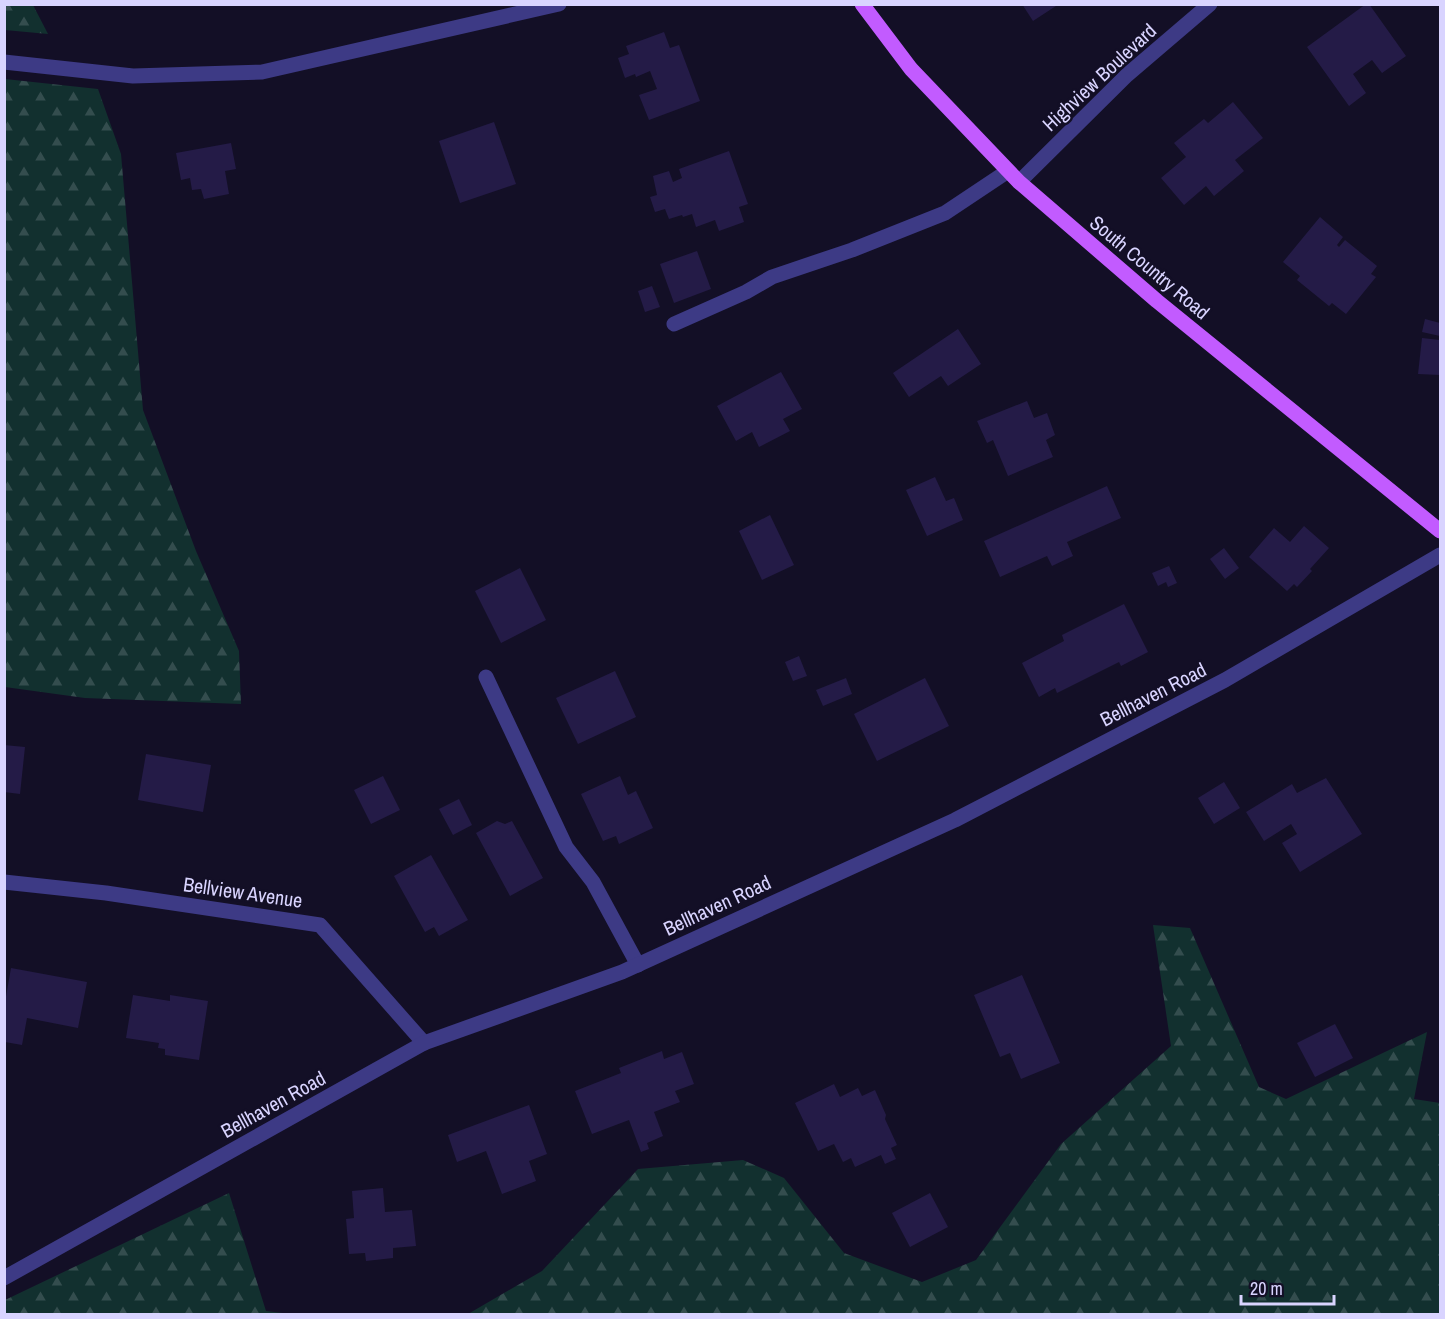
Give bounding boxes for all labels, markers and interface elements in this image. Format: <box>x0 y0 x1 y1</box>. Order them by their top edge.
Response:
street label: Highview Boulevard <box>1036 17 1162 137</box>
street label: South Country Road <box>1084 209 1216 325</box>
street label: Bellhaven Road <box>1095 656 1211 732</box>
street label: Bellhaven Road <box>659 868 775 942</box>
street label: Bellview Avenue <box>182 870 304 914</box>
street label: Bellhaven Road <box>216 1064 330 1144</box>
scale bar <box>1241 1268 1334 1306</box>
text: 20 m <box>1250 1276 1283 1301</box>

